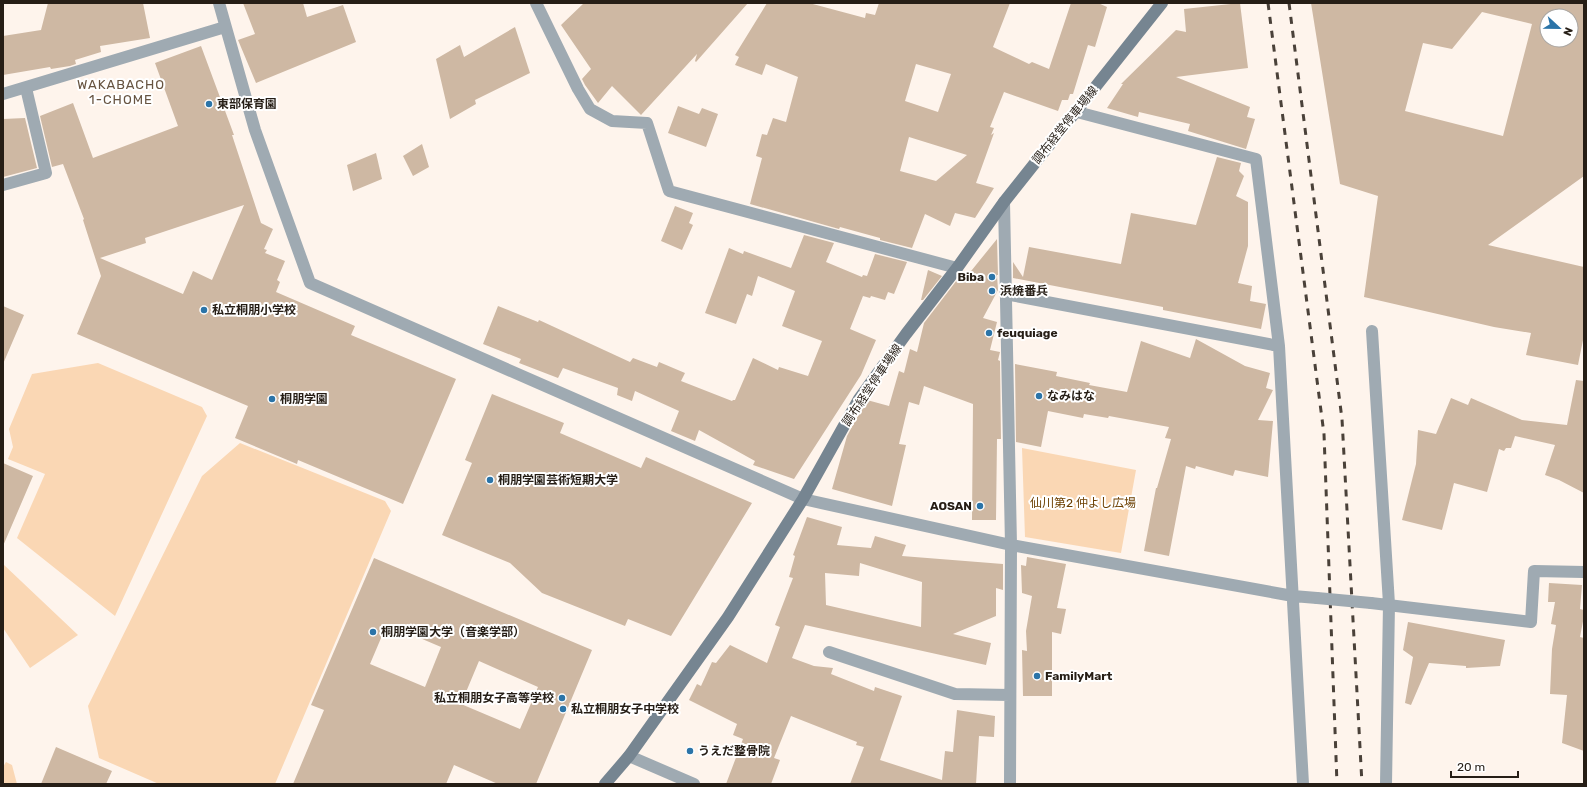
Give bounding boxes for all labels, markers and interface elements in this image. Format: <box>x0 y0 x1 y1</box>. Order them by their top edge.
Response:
north arrow <box>1539 8 1579 48</box>
text: N <box>1560 25 1575 38</box>
district label: WAKABACHO 1-CHOME <box>77 77 165 107</box>
street label: 調布経堂停車場線 <box>1029 83 1101 167</box>
place label: 東部保育園 <box>217 97 277 111</box>
marker: 東部保育園 <box>204 99 214 109</box>
place label: Biba <box>957 270 984 284</box>
marker: Biba <box>987 272 997 282</box>
place label: 浜焼番兵 <box>1000 284 1048 298</box>
marker: 浜焼番兵 <box>987 286 997 296</box>
place label: 私立桐朋小学校 <box>212 303 296 317</box>
marker: 私立桐朋小学校 <box>199 305 209 315</box>
place label: feuquiage <box>997 326 1058 340</box>
marker: feuquiage <box>984 328 994 338</box>
street label: 調布経堂停車場線 <box>839 341 905 429</box>
place label: なみはな <box>1047 389 1095 403</box>
marker: なみはな <box>1034 391 1044 401</box>
place label: 桐朋学園 <box>280 392 328 406</box>
marker: 桐朋学園 <box>267 394 277 404</box>
place label: 桐朋学園芸術短期大学 <box>498 473 618 487</box>
marker: 桐朋学園芸術短期大学 <box>485 475 495 485</box>
park label: 仙川第2 仲よし広場 <box>1030 496 1136 510</box>
place label: AOSAN <box>930 499 972 513</box>
marker: AOSAN <box>975 501 985 511</box>
place label: 桐朋学園大学（音楽学部） <box>381 625 525 639</box>
marker: 桐朋学園大学（音楽学部） <box>368 627 378 637</box>
place label: FamilyMart <box>1045 669 1113 683</box>
marker: FamilyMart <box>1032 671 1042 681</box>
place label: 私立桐朋女子高等学校 <box>434 691 554 705</box>
marker: 私立桐朋女子高等学校 <box>557 693 567 703</box>
place label: 私立桐朋女子中学校 <box>571 702 679 716</box>
marker: 私立桐朋女子中学校 <box>558 704 568 714</box>
place label: うえだ整骨院 <box>698 744 770 758</box>
marker: うえだ整骨院 <box>685 746 695 756</box>
scale bar <box>1451 753 1518 779</box>
text: 20 m <box>1457 760 1485 774</box>

